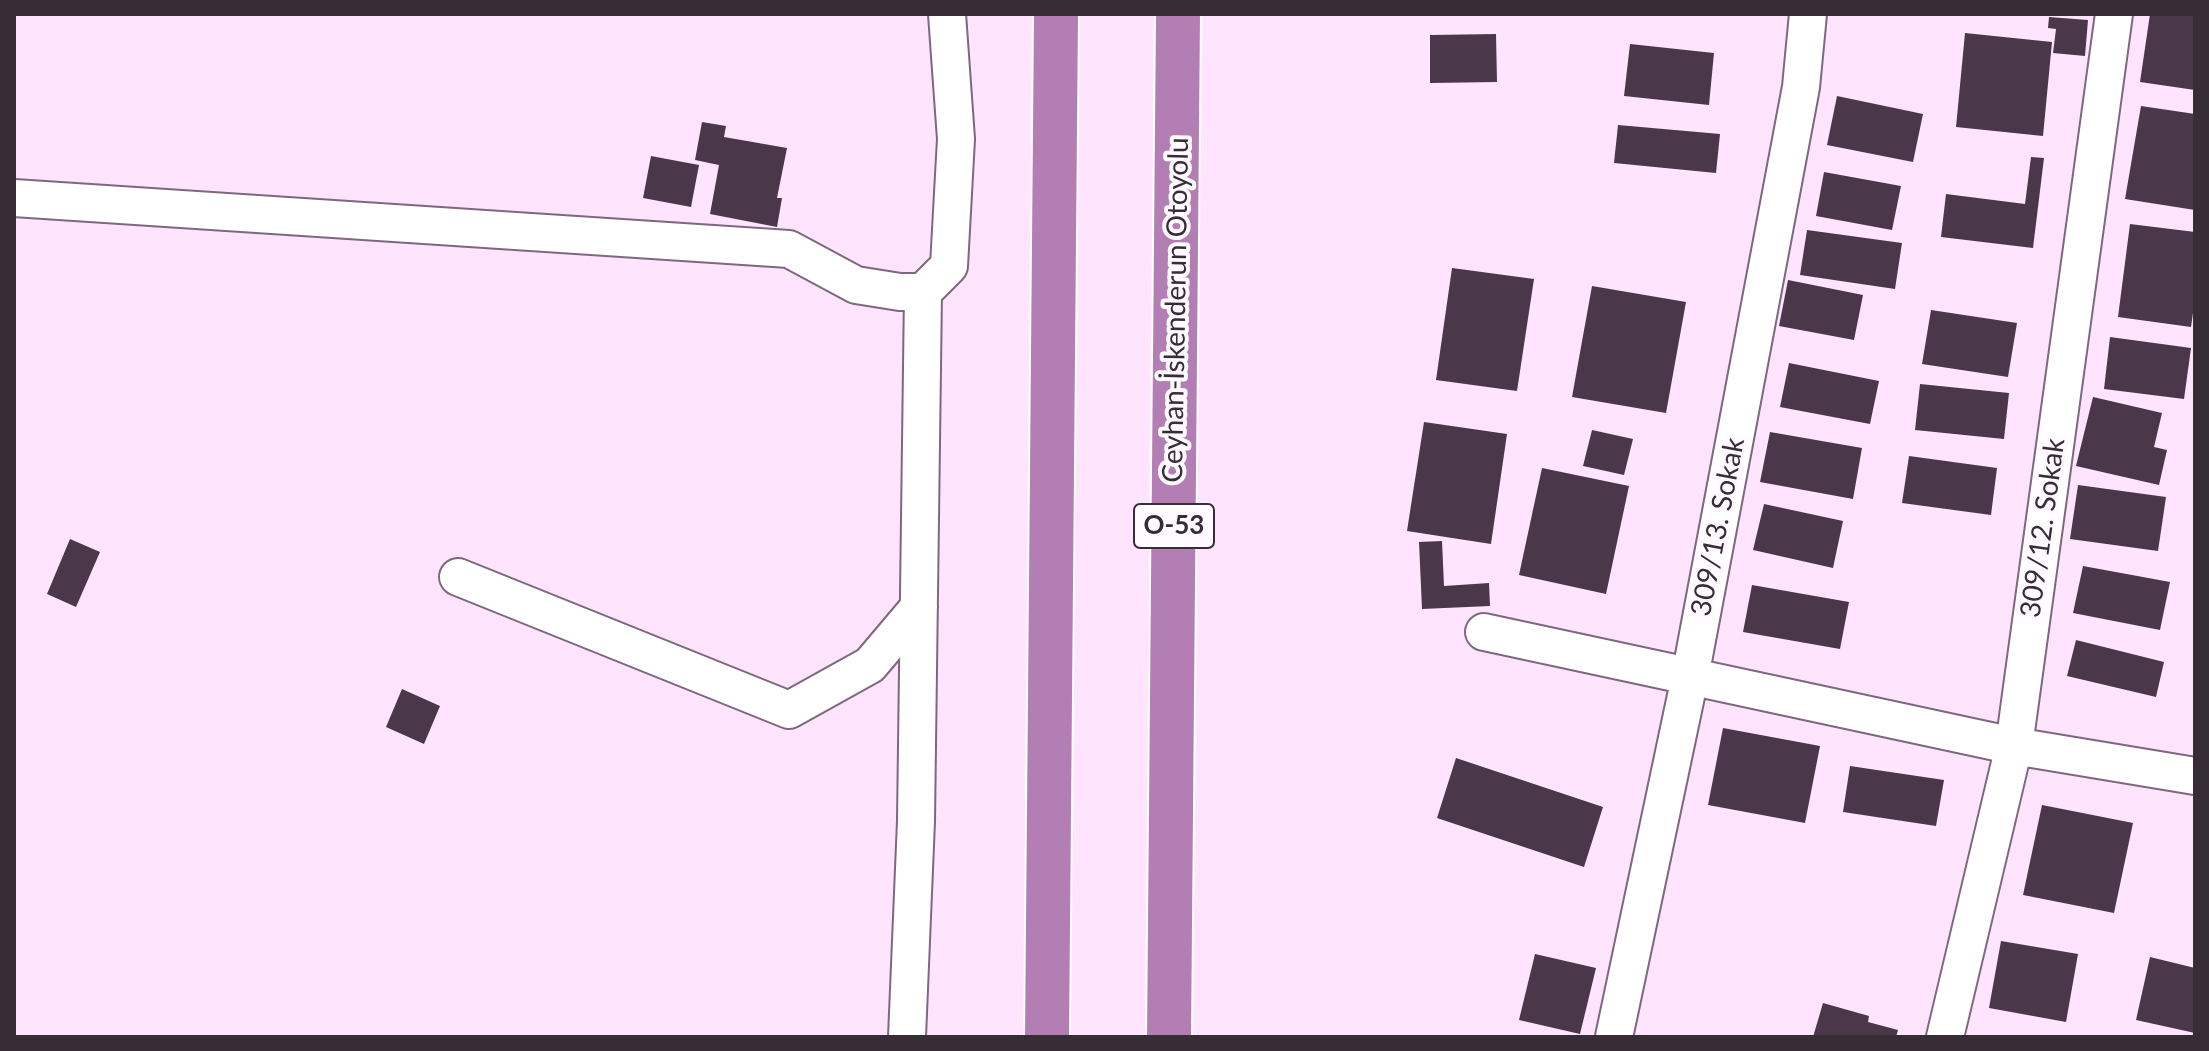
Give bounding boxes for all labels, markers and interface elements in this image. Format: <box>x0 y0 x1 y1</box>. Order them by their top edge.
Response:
street label: Ceyhan-İskenderun Otoyolu <box>1156 137 1196 483</box>
street label: 309/13. Sokak <box>1684 435 1752 619</box>
street label: 309/12. Sokak <box>2014 436 2072 620</box>
road number: O-53 <box>1134 504 1214 548</box>

